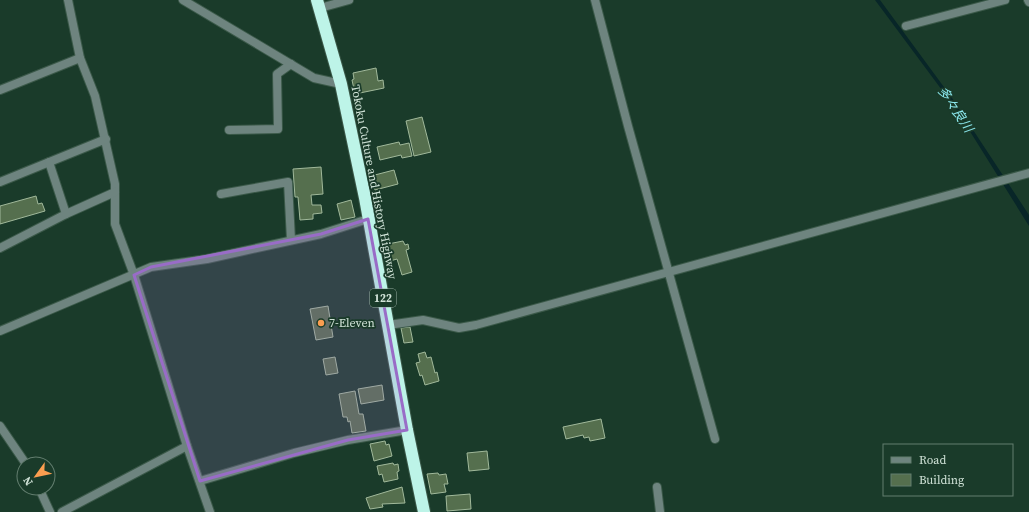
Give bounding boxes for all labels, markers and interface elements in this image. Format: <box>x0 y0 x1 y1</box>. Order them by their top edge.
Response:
street label: Tokoku Culture and History Highway <box>347 83 401 281</box>
water label: 多々良川 <box>934 83 978 137</box>
road number: 122 <box>370 289 396 307</box>
place label: 7-Eleven <box>329 315 375 331</box>
marker: 7-Eleven <box>316 318 326 328</box>
legend <box>883 444 1013 496</box>
text: Road <box>919 452 946 468</box>
north arrow <box>16 456 56 496</box>
text: Building <box>919 472 964 488</box>
text: N <box>20 474 37 489</box>

